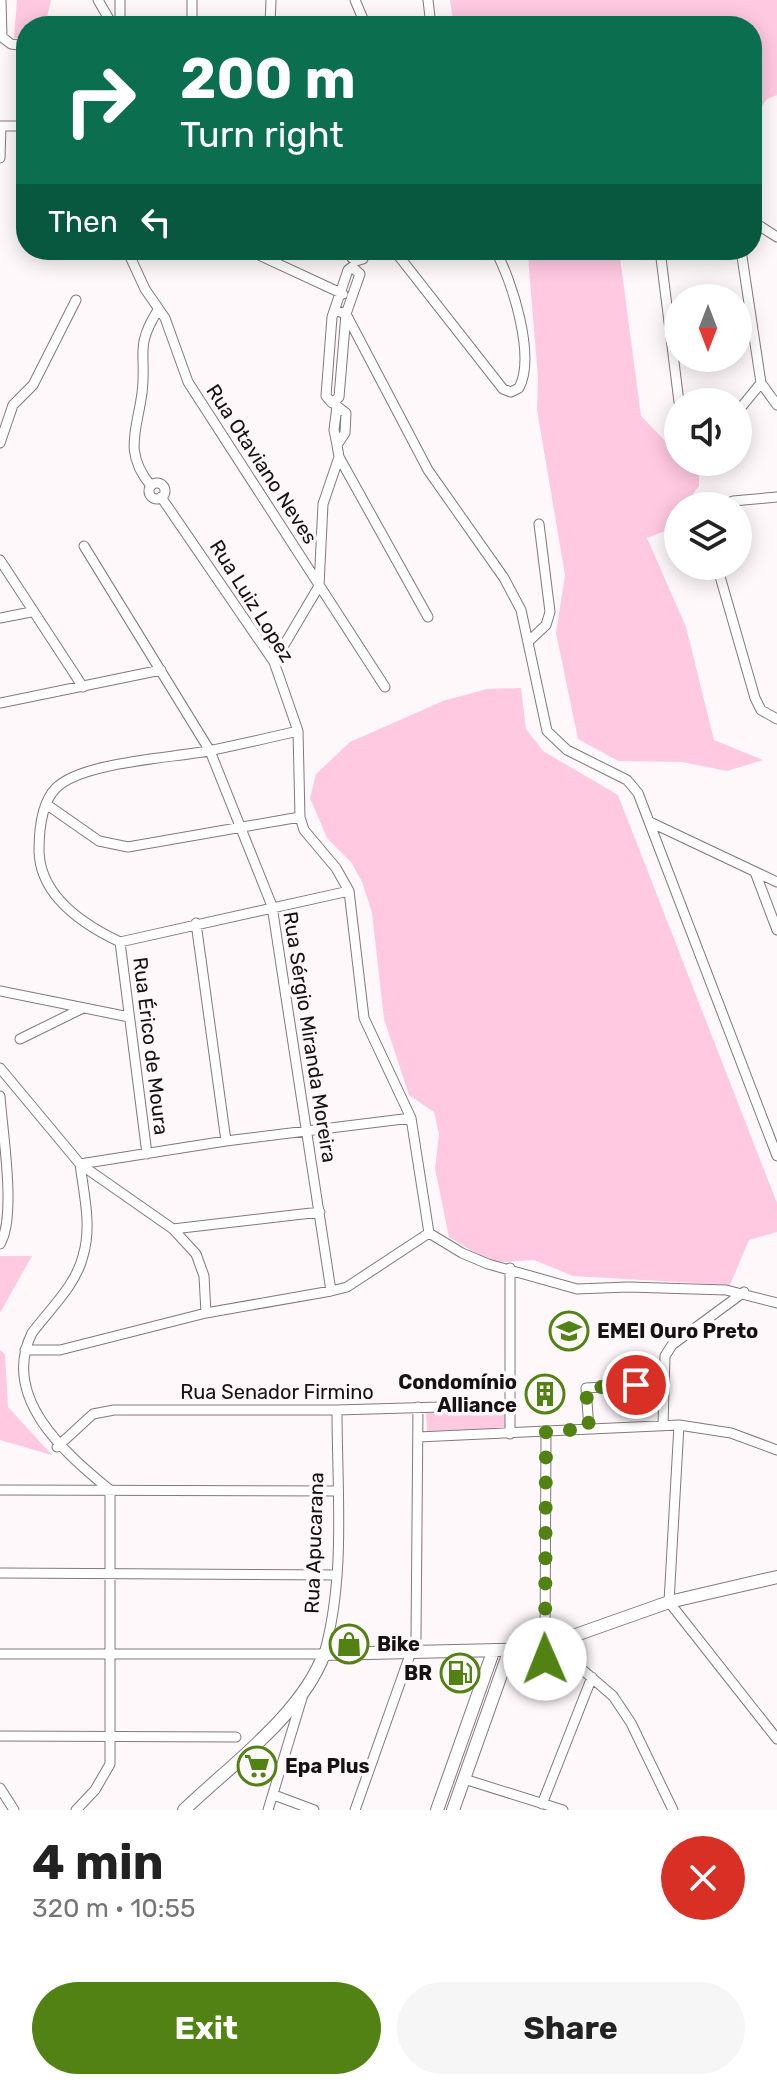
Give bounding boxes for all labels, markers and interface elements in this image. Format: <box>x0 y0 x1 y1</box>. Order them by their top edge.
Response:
text: 200 m <box>180 46 356 112</box>
icon: right <box>48 48 152 152</box>
text: Turn right <box>180 113 344 156</box>
icon: left <box>134 200 178 244</box>
text: Then <box>48 204 118 240</box>
north arrow <box>664 284 752 372</box>
map controls <box>664 284 752 580</box>
street label: Rua Otaviano Neves <box>201 380 323 548</box>
button: sound <box>664 388 752 476</box>
button: layers <box>664 492 752 580</box>
street label: Rua Luiz Lopez <box>205 535 299 667</box>
street label: Rua Sérgio Miranda Moreira <box>278 910 342 1164</box>
street label: Rua Érico de Moura <box>128 956 174 1136</box>
school or university icon: EMEI Ouro Preto <box>548 1310 590 1352</box>
place label: EMEI Ouro Preto <box>597 1319 758 1343</box>
pin <box>602 1351 670 1419</box>
icon: arrive <box>614 1363 658 1407</box>
place label: Condomínio Alliance <box>398 1370 517 1417</box>
building icon: Condomínio Alliance <box>524 1373 566 1415</box>
street label: Rua Senador Firmino <box>180 1380 374 1404</box>
street label: Rua Apucarana <box>300 1472 328 1614</box>
position arrow <box>503 1617 587 1701</box>
shop icon: Bike <box>328 1623 370 1665</box>
place label: Bike <box>377 1632 420 1656</box>
fuel station icon: BR <box>439 1652 481 1694</box>
place label: BR <box>404 1661 432 1685</box>
supermarket icon: Epa Plus <box>236 1745 278 1787</box>
place label: Epa Plus <box>285 1754 370 1778</box>
text: 4 min <box>32 1834 164 1891</box>
button: close <box>661 1836 745 1920</box>
text: 320 m · 10:55 <box>32 1893 195 1924</box>
button: Exit <box>32 1982 381 2074</box>
button: Share <box>397 1982 745 2074</box>

